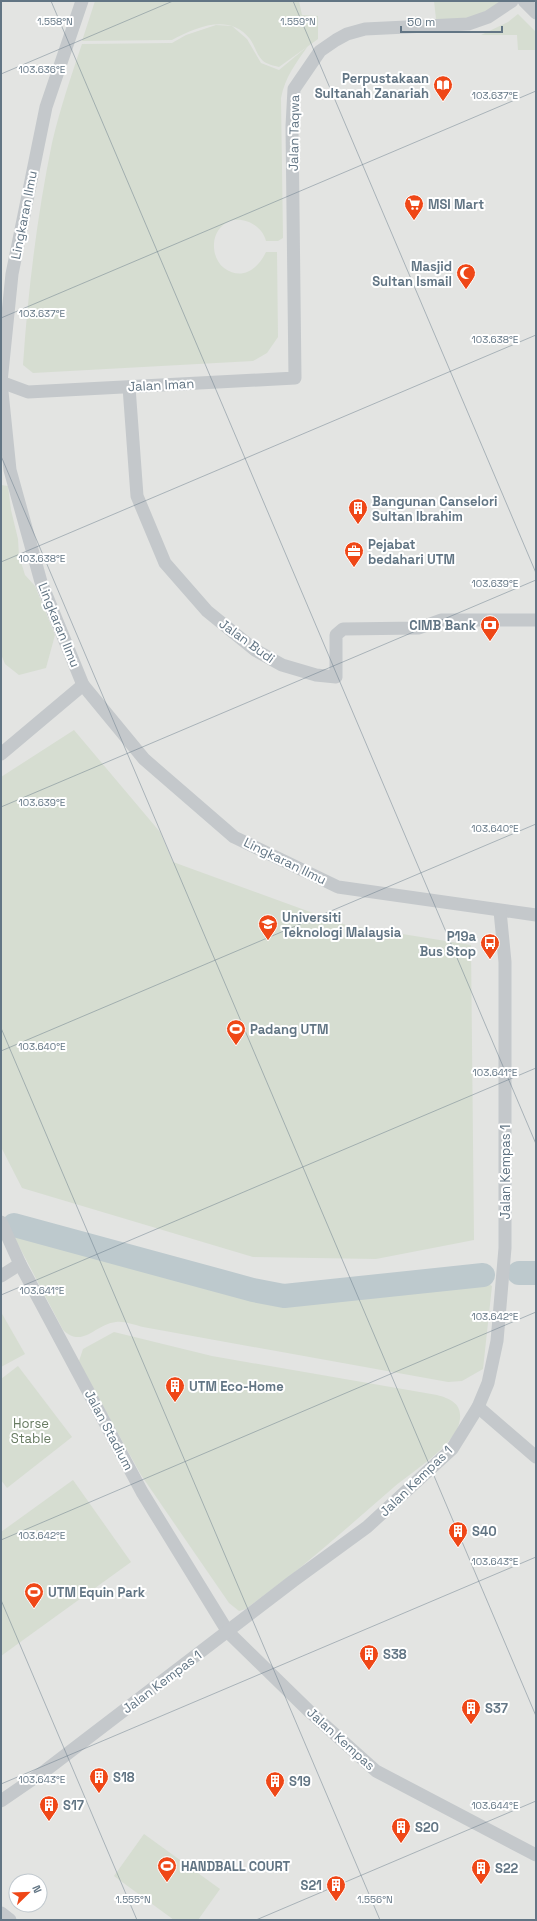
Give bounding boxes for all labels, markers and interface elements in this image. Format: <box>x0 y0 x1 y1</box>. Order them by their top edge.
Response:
scale bar <box>401 8 502 34</box>
text: 50 m <box>407 14 435 30</box>
text: 1.558°N <box>37 15 73 28</box>
text: 1.559°N <box>280 15 316 28</box>
text: 103.636°E <box>19 63 66 76</box>
place label: Perpustakaan Sultanah Zanariah <box>315 70 429 102</box>
library icon: Perpustakaan Sultanah Zanariah <box>432 74 454 102</box>
text: 103.637°E <box>472 89 519 102</box>
street label: Jalan Taqwa <box>285 94 303 171</box>
street label: Lingkaran Ilmu <box>7 169 41 261</box>
supermarket icon: MSI Mart <box>403 193 425 221</box>
place label: MSI Mart <box>428 196 484 213</box>
place label: Masjid Sultan Ismail <box>372 258 452 290</box>
mosque icon: Masjid Sultan Ismail <box>455 262 477 290</box>
text: 103.637°E <box>19 307 66 320</box>
text: 103.638°E <box>472 333 519 346</box>
street label: Jalan Iman <box>127 375 195 395</box>
place label: Bangunan Canselori Sultan Ibrahim <box>372 493 498 525</box>
building icon: Bangunan Canselori Sultan Ibrahim <box>347 497 369 525</box>
place label: Pejabat bedahari UTM <box>368 536 455 568</box>
office icon: Pejabat bedahari UTM <box>343 540 365 568</box>
text: 103.638°E <box>19 552 66 565</box>
text: 103.639°E <box>472 577 519 590</box>
street label: Lingkaran Ilmu <box>34 580 84 670</box>
bank icon: CIMB Bank <box>479 614 501 642</box>
street label: Jalan Budi <box>216 615 278 667</box>
place label: CIMB Bank <box>409 617 477 634</box>
text: 103.639°E <box>19 796 66 809</box>
text: 103.640°E <box>471 822 519 835</box>
street label: Lingkaran Ilmu <box>241 834 329 888</box>
place label: Universiti Teknologi Malaysia <box>282 909 402 941</box>
school or university icon: Universiti Teknologi Malaysia <box>257 913 279 941</box>
place label: P19a Bus Stop <box>419 928 476 960</box>
bus stop icon: P19a Bus Stop <box>479 932 501 960</box>
sports icon: Padang UTM <box>225 1018 247 1046</box>
place label: Padang UTM <box>250 1021 328 1038</box>
text: 103.640°E <box>18 1040 66 1053</box>
text: 103.641°E <box>473 1066 518 1079</box>
street label: Jalan Kempas 1 <box>497 1125 514 1219</box>
text: 103.641°E <box>20 1284 65 1297</box>
text: 103.642°E <box>472 1310 519 1323</box>
building icon: UTM Eco-Home <box>164 1375 186 1403</box>
place label: UTM Eco-Home <box>189 1378 284 1395</box>
street label: Jalan Stadium <box>81 1387 137 1473</box>
park label: Horse Stable <box>11 1415 51 1447</box>
street label: Jalan Kempas 1 <box>376 1442 456 1520</box>
building icon: S40 <box>447 1520 469 1548</box>
place label: S40 <box>472 1523 497 1540</box>
text: 103.642°E <box>19 1529 66 1542</box>
text: 103.643°E <box>472 1555 519 1568</box>
sports icon: UTM Equin Park <box>23 1581 45 1609</box>
place label: UTM Equin Park <box>48 1584 146 1601</box>
building icon: S38 <box>358 1643 380 1671</box>
place label: S38 <box>383 1646 407 1663</box>
street label: Jalan Kempas 1 <box>119 1647 205 1717</box>
building icon: S37 <box>460 1697 482 1725</box>
place label: S37 <box>485 1700 508 1717</box>
street label: Jalan Kempas <box>303 1704 379 1774</box>
building icon: S18 <box>88 1766 110 1794</box>
place label: S18 <box>113 1769 135 1786</box>
building icon: S19 <box>264 1770 286 1798</box>
text: 103.643°E <box>19 1773 66 1786</box>
place label: S19 <box>289 1773 311 1790</box>
building icon: S17 <box>38 1794 60 1822</box>
place label: S17 <box>63 1797 84 1814</box>
text: 103.644°E <box>471 1799 519 1812</box>
building icon: S20 <box>390 1816 412 1844</box>
place label: S20 <box>415 1819 439 1836</box>
sports icon: HANDBALL COURT <box>156 1855 178 1883</box>
building icon: S22 <box>470 1857 492 1885</box>
place label: HANDBALL COURT <box>181 1858 291 1875</box>
place label: S22 <box>495 1860 519 1877</box>
north arrow <box>8 1873 48 1913</box>
building icon: S21 <box>325 1874 347 1902</box>
place label: S21 <box>301 1877 322 1894</box>
text: N <box>29 1883 45 1895</box>
text: 1.555°N <box>115 1893 151 1906</box>
text: 1.556°N <box>357 1893 393 1906</box>

